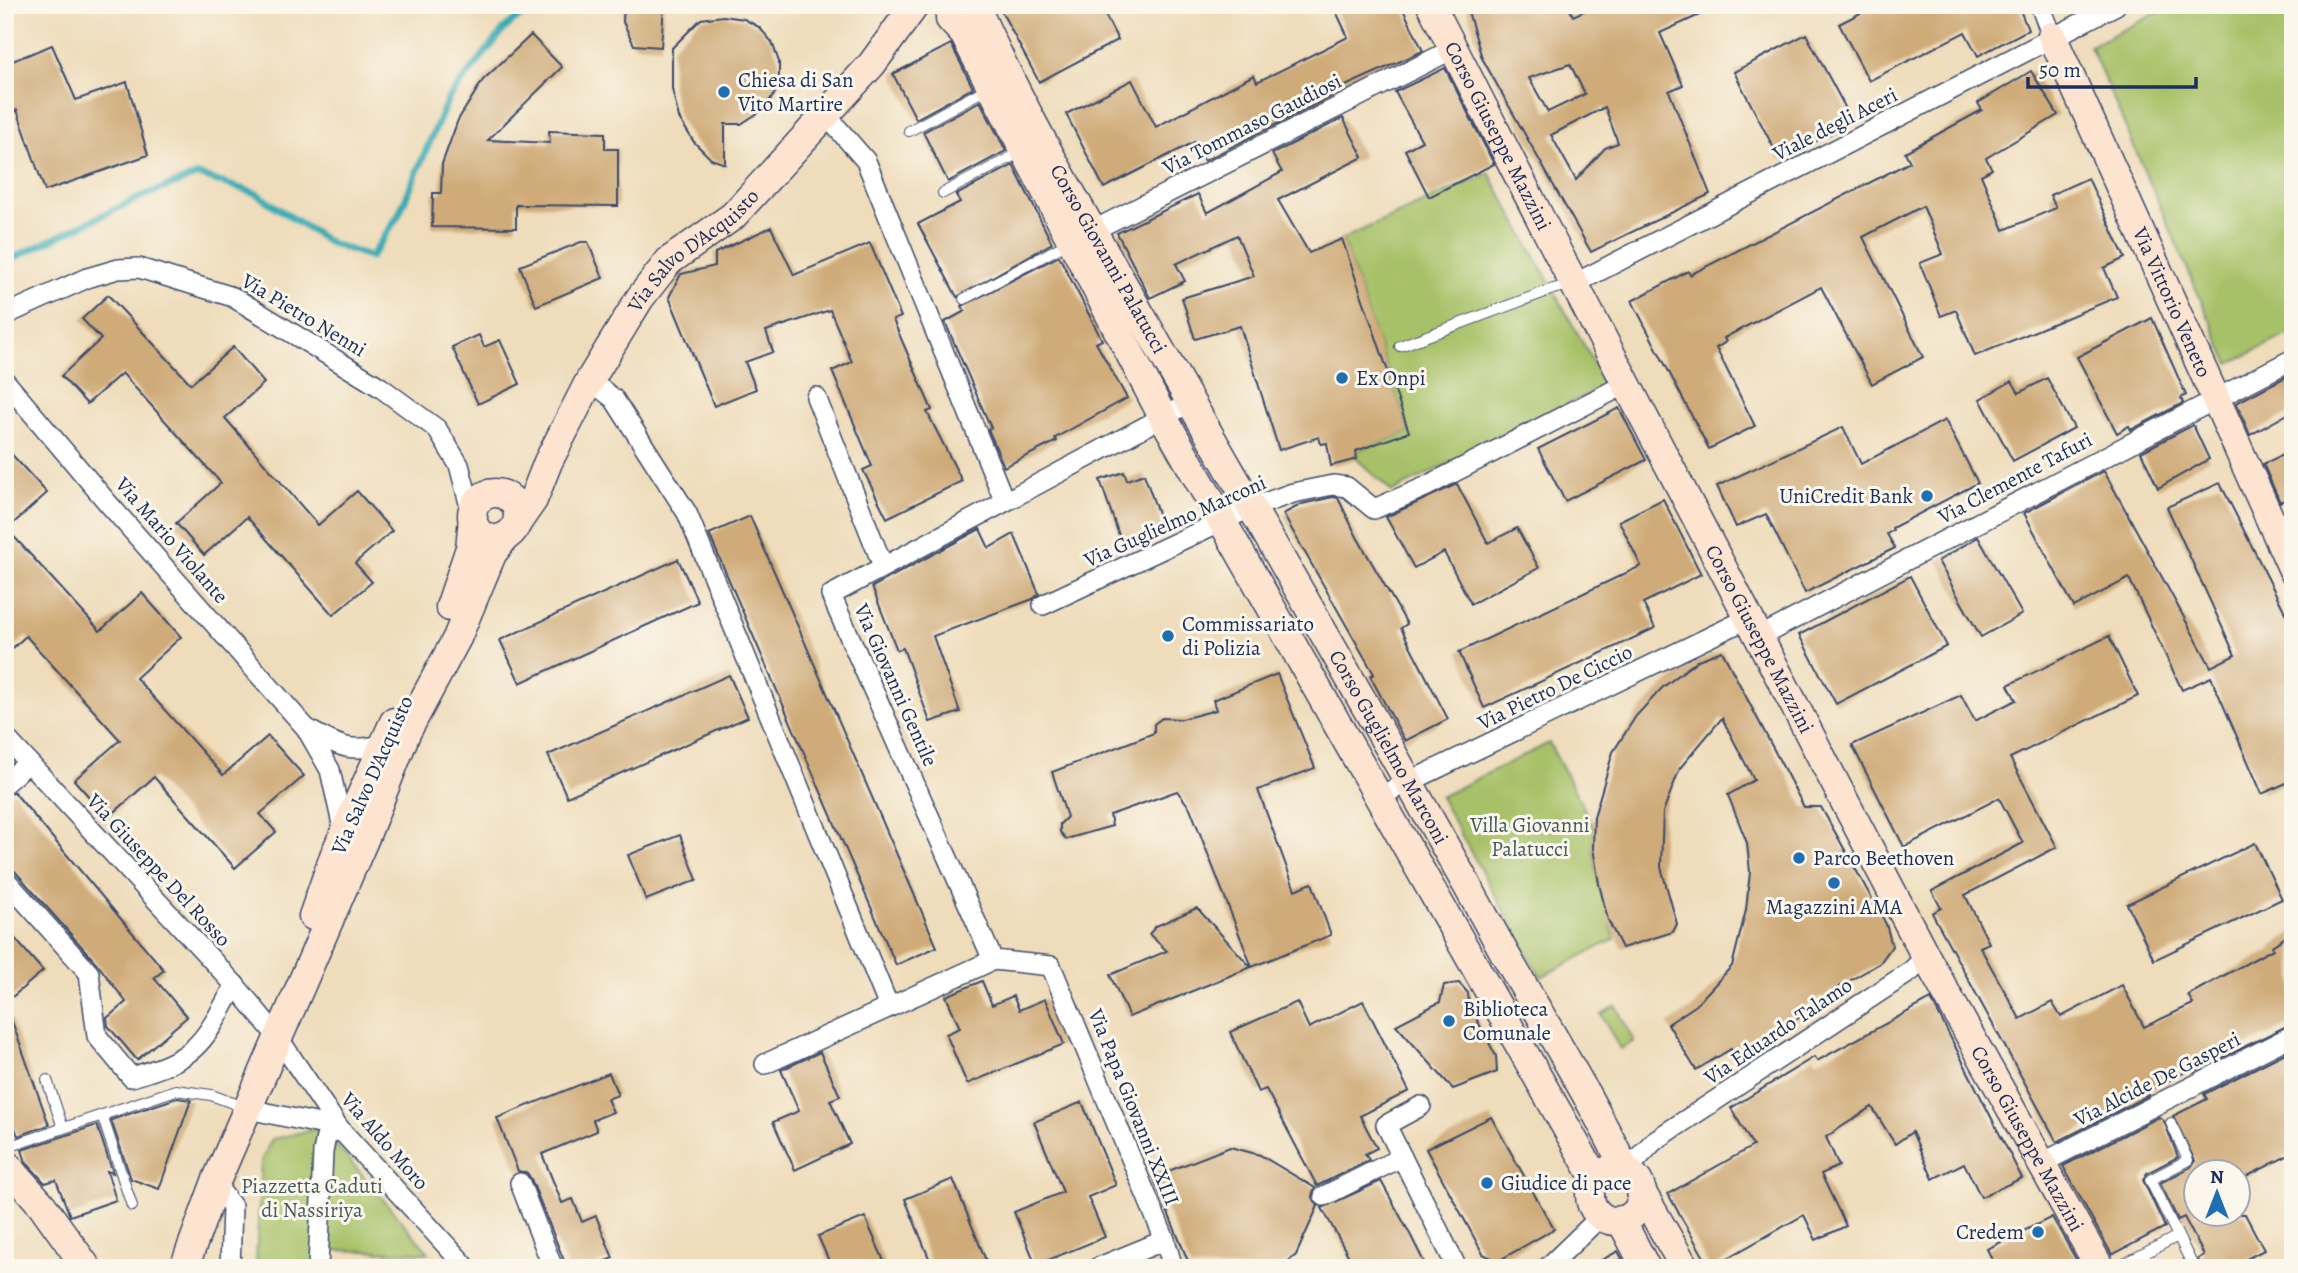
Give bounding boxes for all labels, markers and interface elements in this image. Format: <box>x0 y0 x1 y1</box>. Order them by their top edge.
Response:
street label: Corso Giuseppe Mazzini <box>1438 36 1558 235</box>
scale bar <box>2028 46 2196 90</box>
text: 50 m <box>2039 56 2081 84</box>
place label: Chiesa di San Vito Martire <box>737 66 853 118</box>
street label: Via Tommaso Gaudiosi <box>1157 67 1346 182</box>
street label: Viale degli Aceri <box>1767 81 1902 168</box>
marker: Chiesa di San Vito Martire <box>716 84 732 100</box>
street label: Corso Giovanni Palatucci <box>1044 159 1174 359</box>
street label: Via Salvo D'Acquisto <box>620 183 765 318</box>
street label: Via Vittorio Veneto <box>2126 222 2218 382</box>
street label: Via Pietro Nenni <box>236 266 372 363</box>
place label: Ex Onpi <box>1356 364 1426 392</box>
marker: Ex Onpi <box>1334 370 1350 386</box>
street label: Via Clemente Tafuri <box>1932 425 2097 531</box>
street label: Via Guglielmo Marconi <box>1079 468 1271 574</box>
street label: Via Mario Violante <box>109 470 235 609</box>
place label: UniCredit Bank <box>1779 482 1914 510</box>
marker: UniCredit Bank <box>1919 488 1935 504</box>
street label: Corso Giuseppe Mazzini <box>1699 540 1821 738</box>
street label: Via Giovanni Gentile <box>847 598 944 771</box>
place label: Commissariato di Polizia <box>1182 610 1314 662</box>
marker: Commissariato di Polizia <box>1160 628 1176 644</box>
street label: Via Pietro De Ciccio <box>1472 637 1637 737</box>
street label: Corso Guglielmo Marconi <box>1322 645 1455 849</box>
street label: Via Salvo D'Acquisto <box>324 691 420 860</box>
street label: Via Giuseppe Del Rosso <box>80 787 237 953</box>
park label: Villa Giovanni Palatucci <box>1469 811 1590 863</box>
place label: Parco Beethoven <box>1813 844 1954 872</box>
marker: Parco Beethoven <box>1791 850 1807 866</box>
marker: Magazzini AMA <box>1826 875 1842 891</box>
place label: Magazzini AMA <box>1766 893 1903 921</box>
street label: Via Eduardo Talamo <box>1698 971 1858 1092</box>
place label: Biblioteca Comunale <box>1463 995 1551 1047</box>
street label: Via Papa Giovanni XXIII <box>1081 1004 1186 1209</box>
marker: Biblioteca Comunale <box>1441 1013 1457 1029</box>
street label: Via Alcide De Gasperi <box>2068 1025 2245 1134</box>
street label: Corso Giuseppe Mazzini <box>1964 1040 2091 1237</box>
street label: Via Aldo Moro <box>334 1085 435 1196</box>
north arrow <box>2182 1158 2252 1228</box>
text: N <box>2210 1164 2224 1190</box>
place label: Giudice di pace <box>1501 1169 1631 1197</box>
park label: Piazzetta Caduti di Nassiriya <box>241 1172 383 1224</box>
marker: Giudice di pace <box>1479 1175 1495 1191</box>
place label: Credem <box>1956 1218 2024 1246</box>
marker: Credem <box>2030 1224 2046 1240</box>

